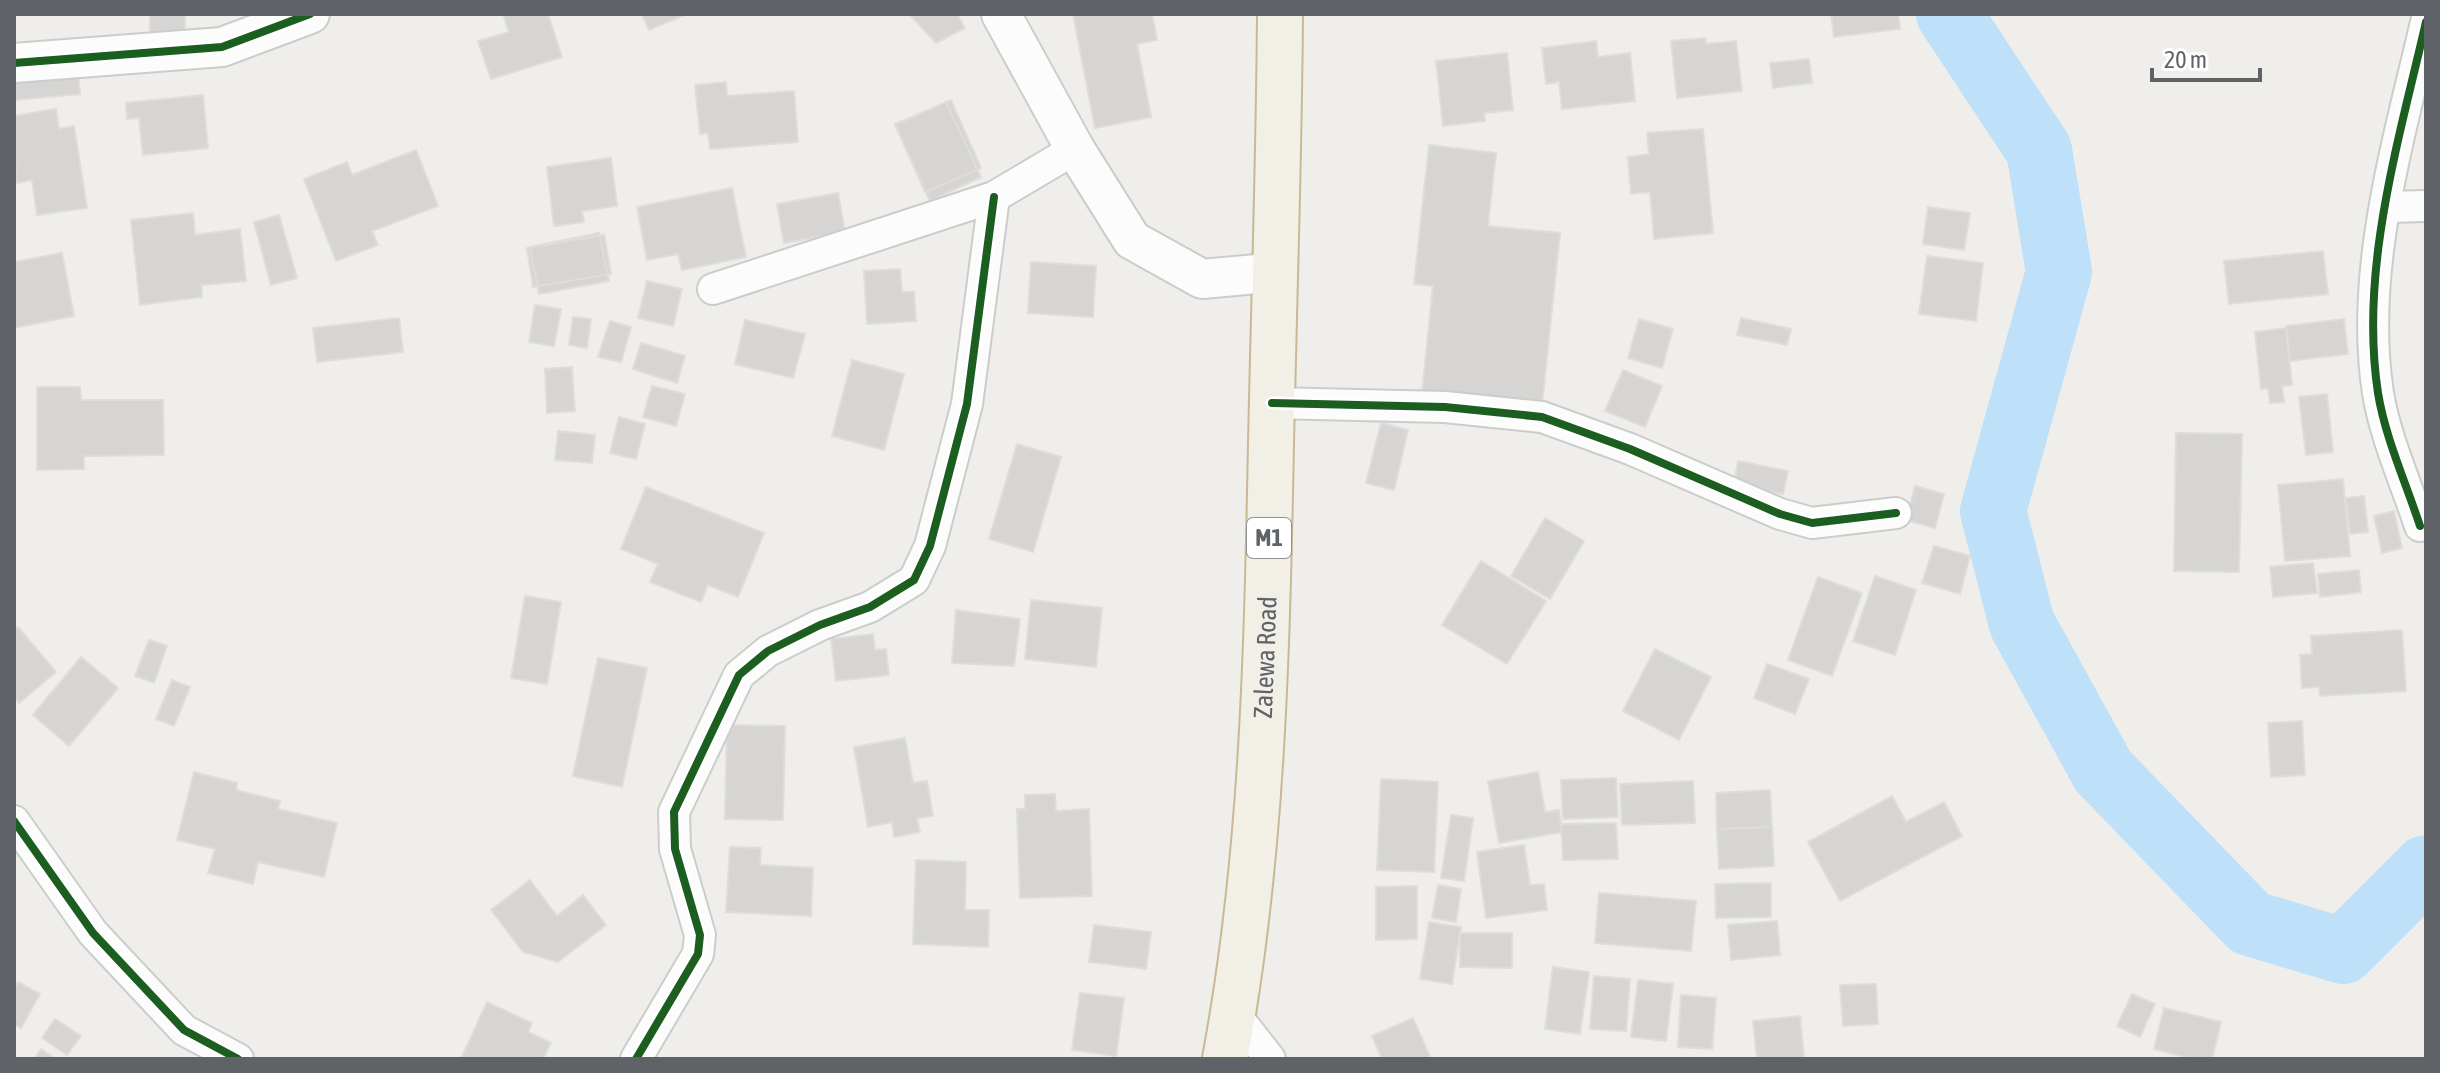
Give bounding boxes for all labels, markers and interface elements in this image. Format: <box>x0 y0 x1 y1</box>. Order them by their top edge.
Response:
scale bar <box>2152 32 2260 82</box>
text: 20 m <box>2164 46 2207 73</box>
road number: M1 <box>1247 518 1291 558</box>
street label: Zalewa Road <box>1248 596 1283 719</box>

